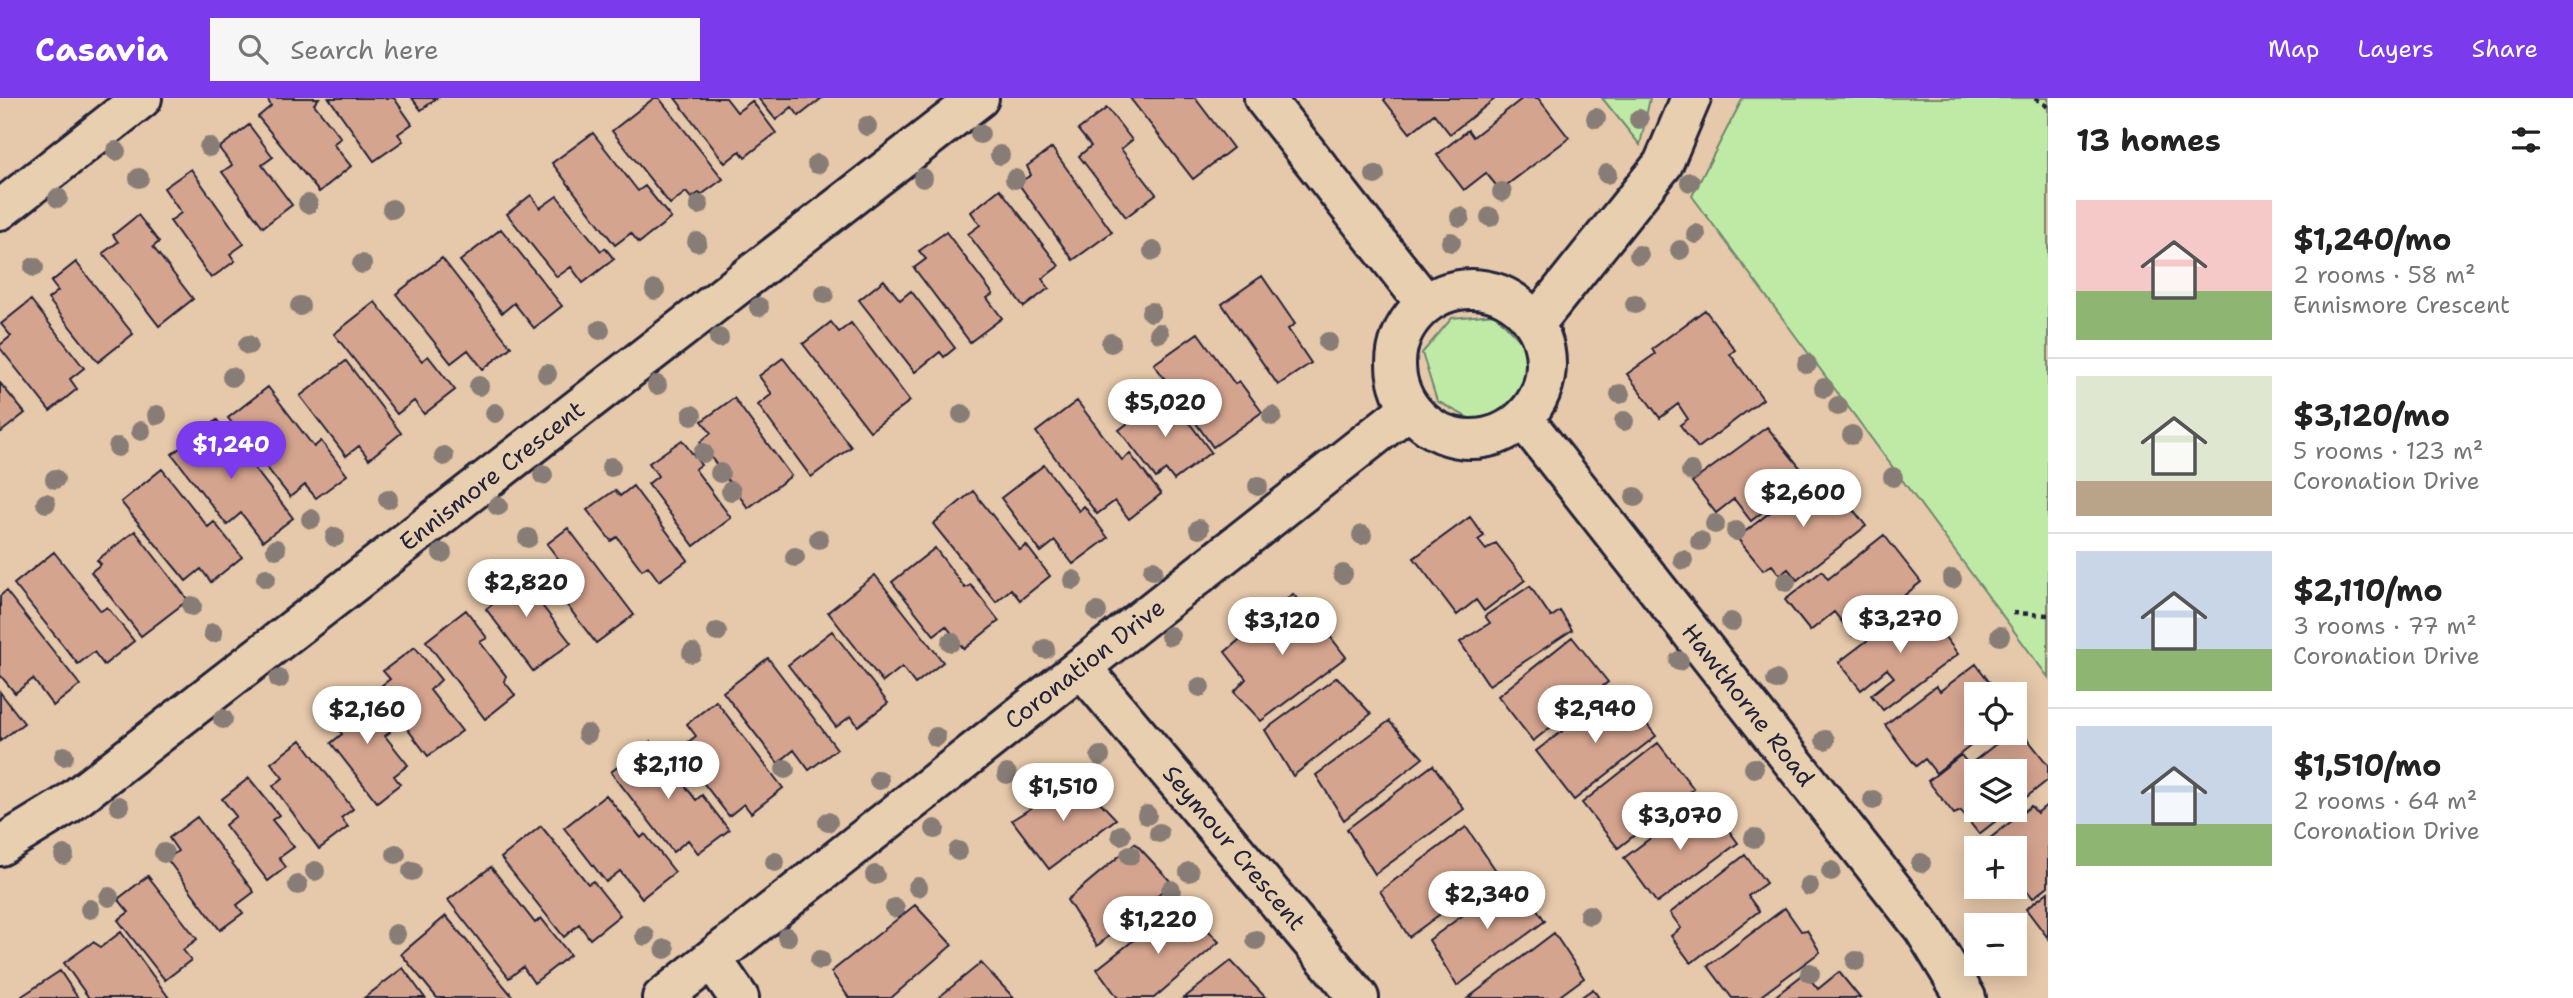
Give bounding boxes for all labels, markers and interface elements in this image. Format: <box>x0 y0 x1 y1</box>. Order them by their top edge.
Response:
search box <box>210 18 700 81</box>
text: Casavia <box>35 27 168 72</box>
icon: search <box>234 30 272 68</box>
text: Search here <box>290 32 439 67</box>
text: Map <box>2268 33 2319 65</box>
text: Layers <box>2357 33 2434 65</box>
text: Share <box>2472 33 2538 65</box>
text: 13 homes <box>2076 120 2221 161</box>
icon: filters <box>2507 121 2545 159</box>
text: $1,240/mo <box>2293 219 2451 260</box>
icon: home <box>2132 228 2216 312</box>
text: 2 rooms · 58 m² <box>2293 260 2476 290</box>
text: Ennismore Crescent <box>2293 290 2510 320</box>
pin: $5,020 <box>1108 380 1222 439</box>
text: $5,020 <box>1124 387 1206 417</box>
street label: Ennismore Crescent <box>393 394 591 558</box>
text: $3,120/mo <box>2293 395 2450 436</box>
icon: home <box>2132 404 2216 488</box>
pin: $1,240 <box>174 422 288 481</box>
text: $1,240 <box>192 429 270 459</box>
text: 5 rooms · 123 m² <box>2293 436 2483 466</box>
text: Coronation Drive <box>2293 466 2480 496</box>
pin: $2,600 <box>1746 470 1860 529</box>
text: $2,600 <box>1760 477 1846 507</box>
pin: $2,820 <box>469 560 583 619</box>
text: $2,820 <box>484 567 568 597</box>
text: $2,110/mo <box>2293 570 2443 611</box>
icon: home <box>2132 579 2216 663</box>
street label: Coronation Drive <box>998 591 1172 737</box>
pin: $3,270 <box>1843 596 1957 655</box>
pin: $3,120 <box>1225 598 1339 657</box>
text: $3,270 <box>1858 603 1942 633</box>
text: $3,120 <box>1244 605 1320 635</box>
text: 3 rooms · 77 m² <box>2293 611 2477 641</box>
street label: Hawthorne Road <box>1674 617 1822 793</box>
text: Coronation Drive <box>2293 641 2480 671</box>
map controls <box>1964 682 2027 976</box>
button: locate <box>1964 682 2027 745</box>
pin: $2,160 <box>310 686 424 746</box>
pin: $2,940 <box>1538 686 1652 745</box>
text: $2,940 <box>1554 693 1636 723</box>
text: $2,160 <box>328 694 406 724</box>
pin: $2,110 <box>611 742 725 801</box>
text: $1,510/mo <box>2293 745 2441 786</box>
text: $2,110 <box>632 749 704 779</box>
icon: home <box>2132 754 2216 838</box>
street label: Seymour Crescent <box>1155 758 1313 938</box>
button: layers <box>1964 759 2027 822</box>
pin: $1,510 <box>1006 764 1120 823</box>
text: $1,510 <box>1028 771 1098 801</box>
text: 2 rooms · 64 m² <box>2293 786 2477 816</box>
pin: $3,070 <box>1623 792 1737 852</box>
text: $3,070 <box>1638 800 1722 830</box>
text: Coronation Drive <box>2293 816 2480 846</box>
button: + <box>1964 836 2027 899</box>
pin: $2,340 <box>1430 872 1544 931</box>
text: $2,340 <box>1444 879 1530 909</box>
pin: $1,220 <box>1101 896 1215 956</box>
text: $1,220 <box>1119 904 1197 934</box>
button: − <box>1964 913 2027 976</box>

